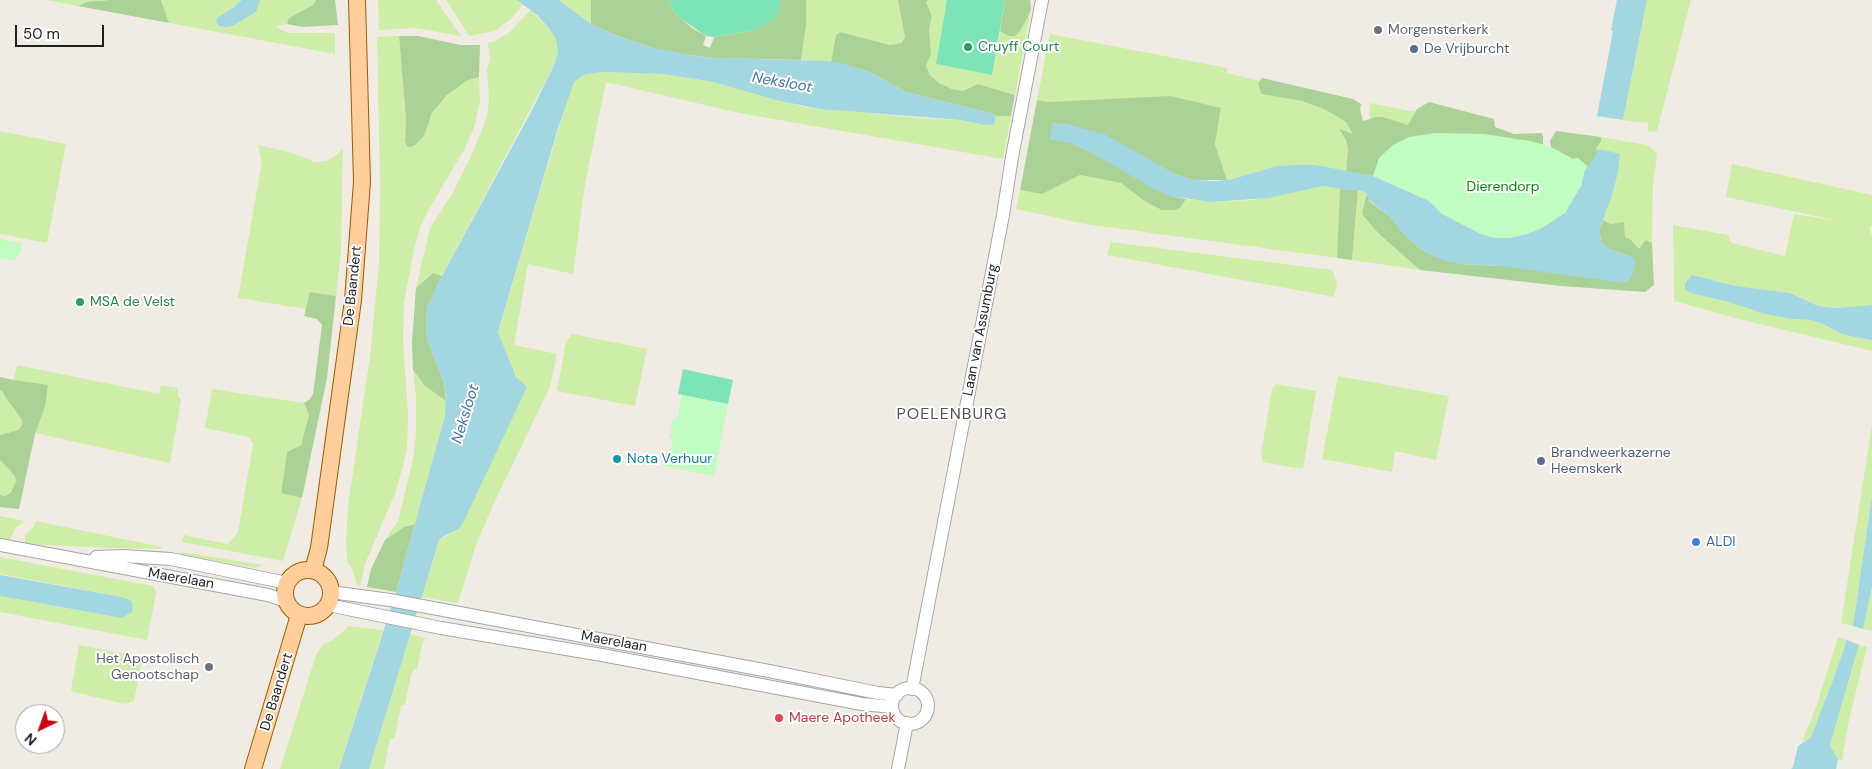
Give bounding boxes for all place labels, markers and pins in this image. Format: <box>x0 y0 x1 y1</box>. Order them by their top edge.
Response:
place label: Morgensterkerk <box>1388 22 1488 38</box>
marker: Morgensterkerk <box>1372 24 1384 36</box>
place label: Cruyff Court <box>978 39 1059 55</box>
marker: Cruyff Court <box>962 41 974 53</box>
place label: De Vrijburcht <box>1424 41 1509 57</box>
marker: De Vrijburcht <box>1408 43 1420 55</box>
place label: MSA de Velst <box>90 294 175 310</box>
marker: MSA de Velst <box>74 296 86 308</box>
place label: Brandweerkazerne Heemskerk <box>1551 445 1671 478</box>
place label: Nota Verhuur <box>627 451 712 467</box>
marker: Nota Verhuur <box>611 453 623 465</box>
marker: Brandweerkazerne Heemskerk <box>1535 455 1547 467</box>
place label: ALDI <box>1706 534 1736 550</box>
marker: ALDI <box>1690 536 1702 548</box>
place label: Het Apostolisch Genootschap <box>96 651 199 684</box>
marker: Het Apostolisch Genootschap <box>203 661 215 673</box>
place label: Maere Apotheek <box>789 710 896 726</box>
marker: Maere Apotheek <box>773 712 785 724</box>

